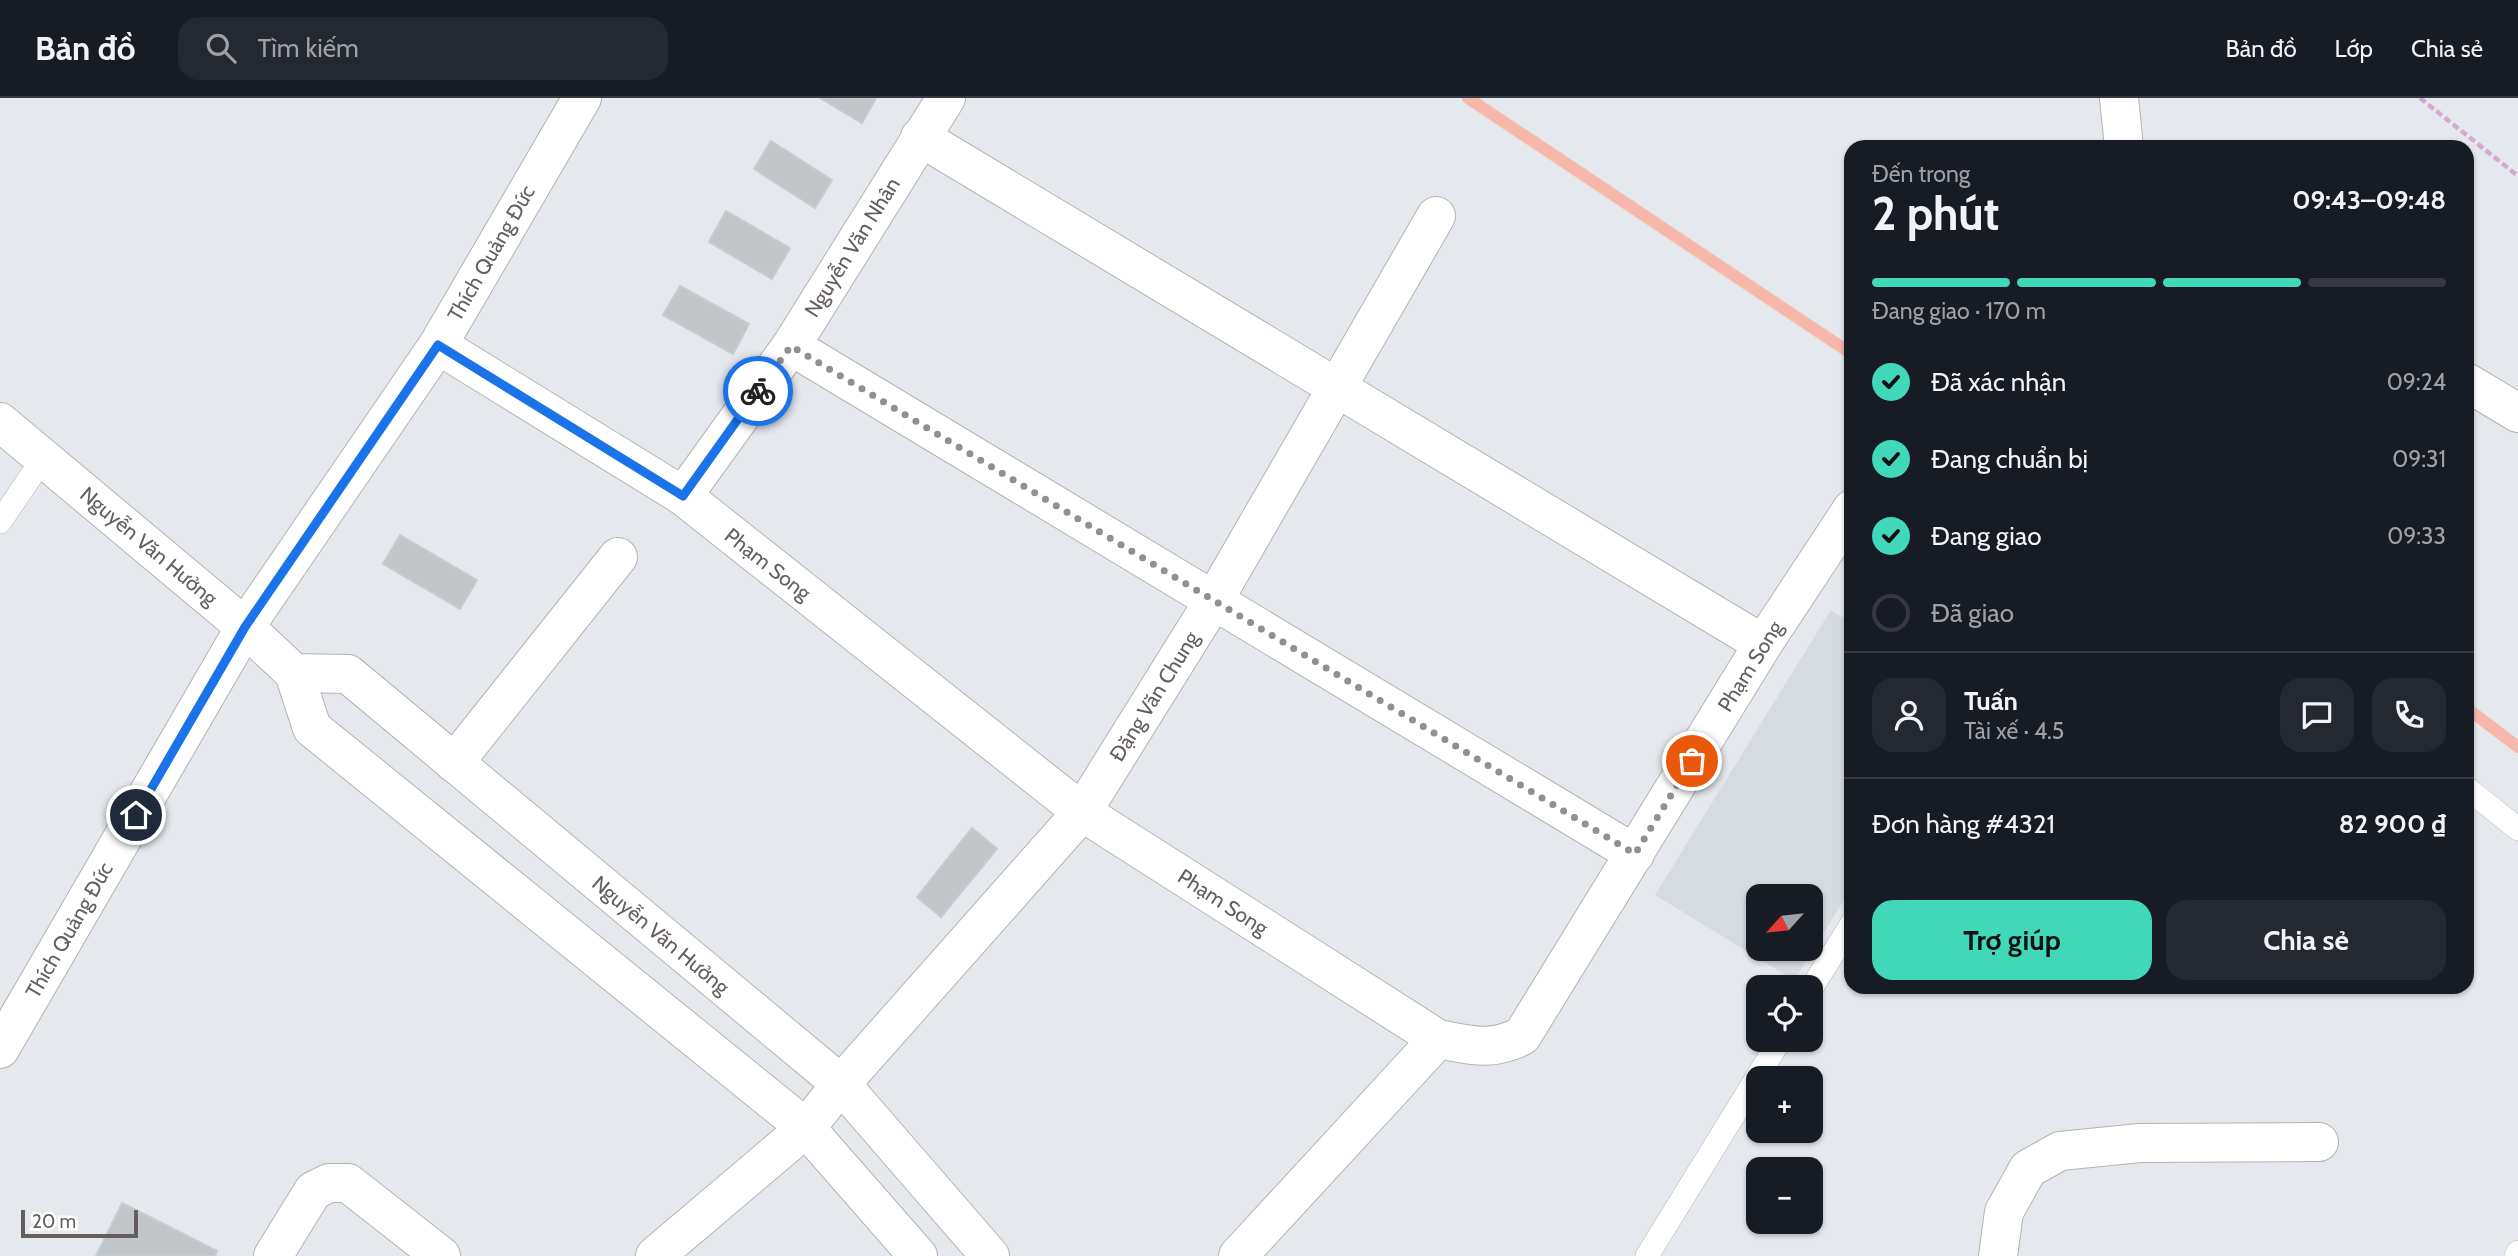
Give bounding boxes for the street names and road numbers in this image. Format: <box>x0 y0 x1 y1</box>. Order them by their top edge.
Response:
street label: Nguyễn Văn Nhân <box>799 173 905 321</box>
street label: Thích Quảng Đức <box>442 181 540 325</box>
street label: Nguyễn Văn Hưởng <box>75 481 223 611</box>
street label: Phạm Song <box>720 523 817 606</box>
street label: Phạm Song <box>1712 615 1788 716</box>
street label: Đặng Văn Chung <box>1104 626 1204 766</box>
street label: Thích Quảng Đức <box>20 858 118 1002</box>
street label: Phạm Song <box>1173 864 1273 941</box>
street label: Nguyễn Văn Hưởng <box>587 870 735 1000</box>

